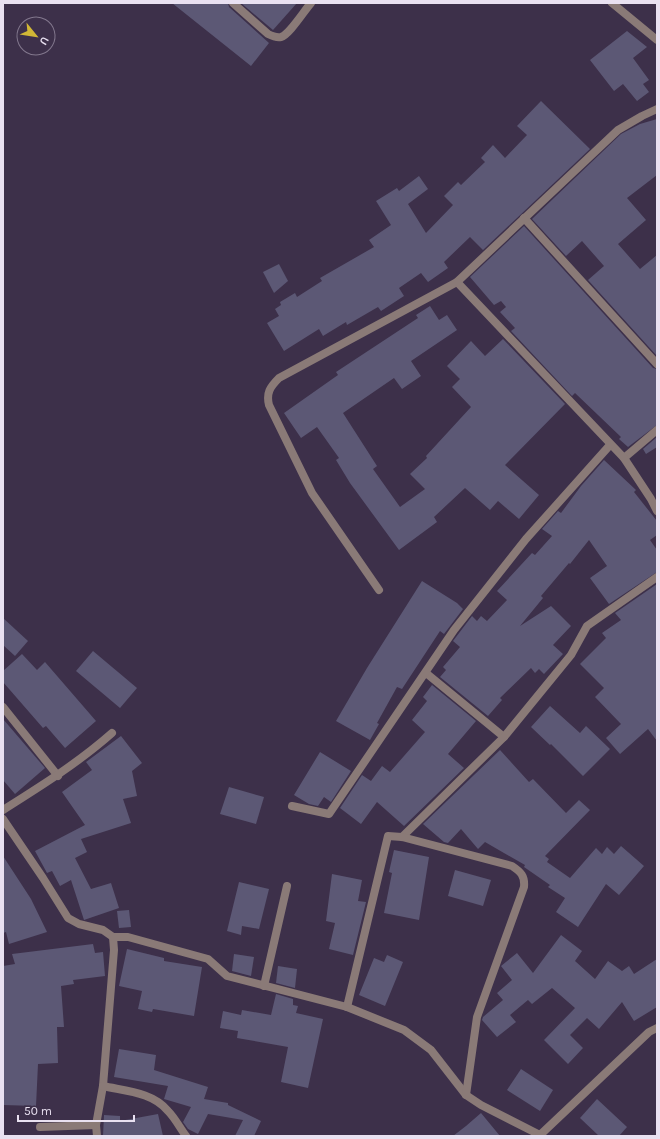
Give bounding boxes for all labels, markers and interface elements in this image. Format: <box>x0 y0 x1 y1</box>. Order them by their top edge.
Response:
north arrow <box>16 16 56 56</box>
text: U <box>37 34 52 47</box>
scale bar <box>18 1097 134 1123</box>
text: 50 m <box>24 1104 52 1118</box>

